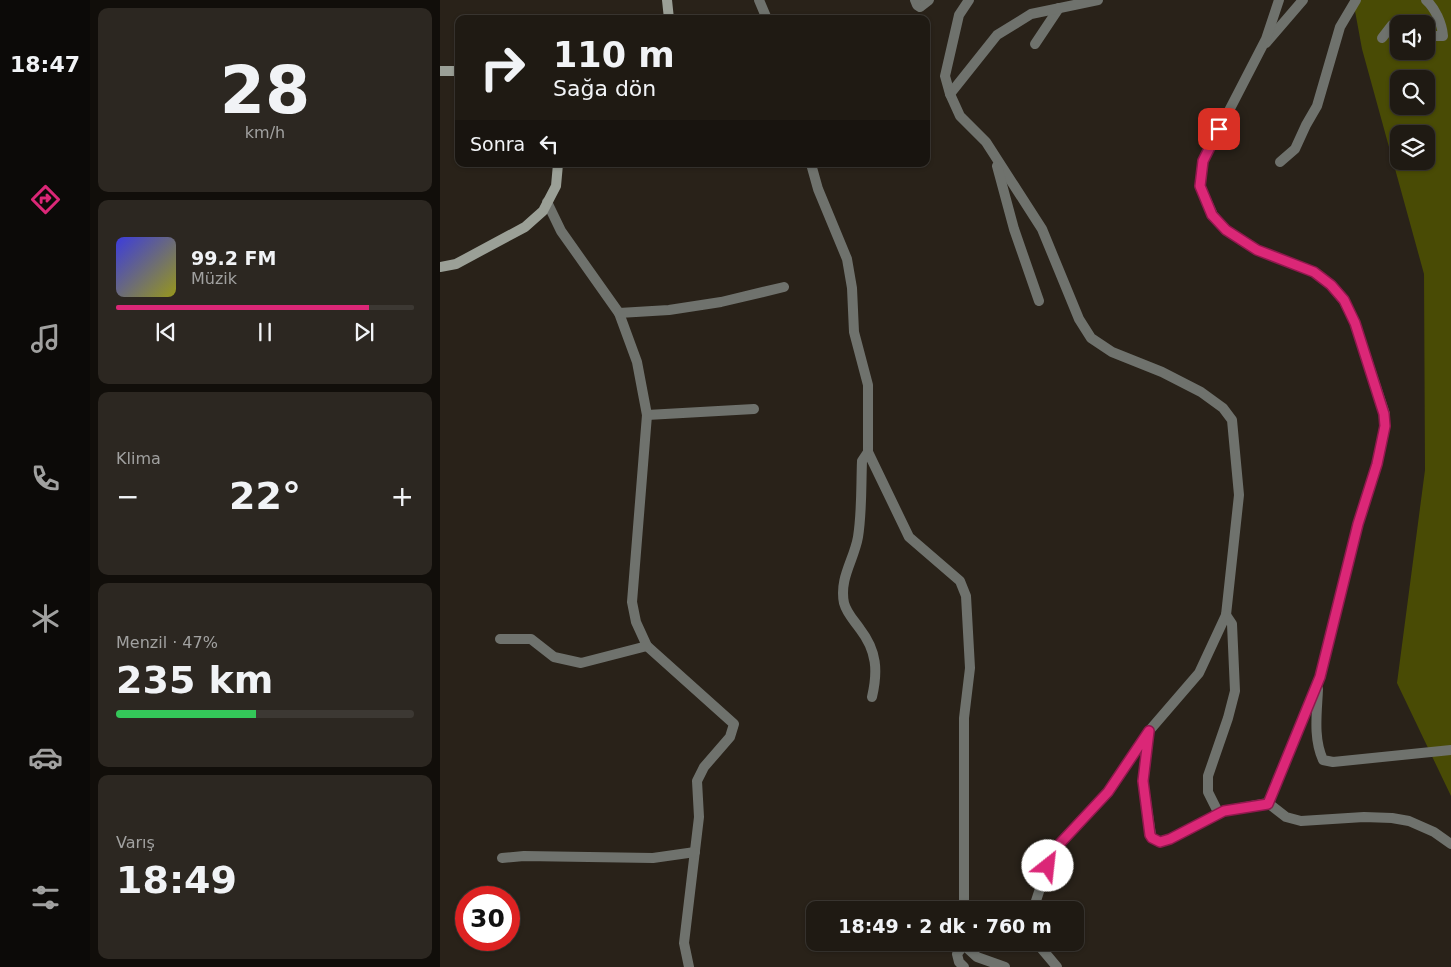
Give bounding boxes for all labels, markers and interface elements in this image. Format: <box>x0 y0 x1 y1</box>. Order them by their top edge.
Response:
map controls <box>1390 15 1435 170</box>
button: sound <box>1390 15 1435 60</box>
icon: right <box>470 35 535 100</box>
text: 110 m <box>553 35 675 75</box>
text: 18:47 <box>10 52 80 77</box>
text: 28 <box>220 53 310 128</box>
button: search <box>1390 70 1435 115</box>
text: Sağa dön <box>553 76 656 101</box>
pin <box>1198 108 1240 150</box>
icon: arrive <box>1205 115 1233 143</box>
text: km/h <box>245 123 285 142</box>
button: layers <box>1390 125 1435 170</box>
icon: left <box>535 130 563 158</box>
text: Sonra <box>470 133 525 155</box>
icon: directions <box>28 182 63 217</box>
text: 99.2 FM <box>191 247 276 269</box>
text: Müzik <box>191 269 237 288</box>
icon: previous <box>152 318 180 346</box>
icon: pause <box>251 318 279 346</box>
icon: next <box>350 318 378 346</box>
icon: music <box>28 321 63 356</box>
text: Klima <box>116 449 161 468</box>
icon: phone <box>28 461 63 496</box>
text: 22° <box>229 474 301 518</box>
text: − <box>116 480 139 513</box>
text: + <box>391 480 414 513</box>
icon: climate <box>28 601 63 636</box>
text: Menzil · 47% <box>116 633 218 652</box>
text: 235 km <box>116 658 273 702</box>
icon: car <box>28 740 63 775</box>
text: Varış <box>116 833 155 852</box>
position arrow <box>1021 839 1073 891</box>
text: 18:49 <box>116 858 237 902</box>
icon: filters <box>28 880 63 915</box>
speed limit sign: 30 <box>455 886 520 951</box>
text: 18:49 · 2 dk · 760 m <box>838 915 1052 937</box>

